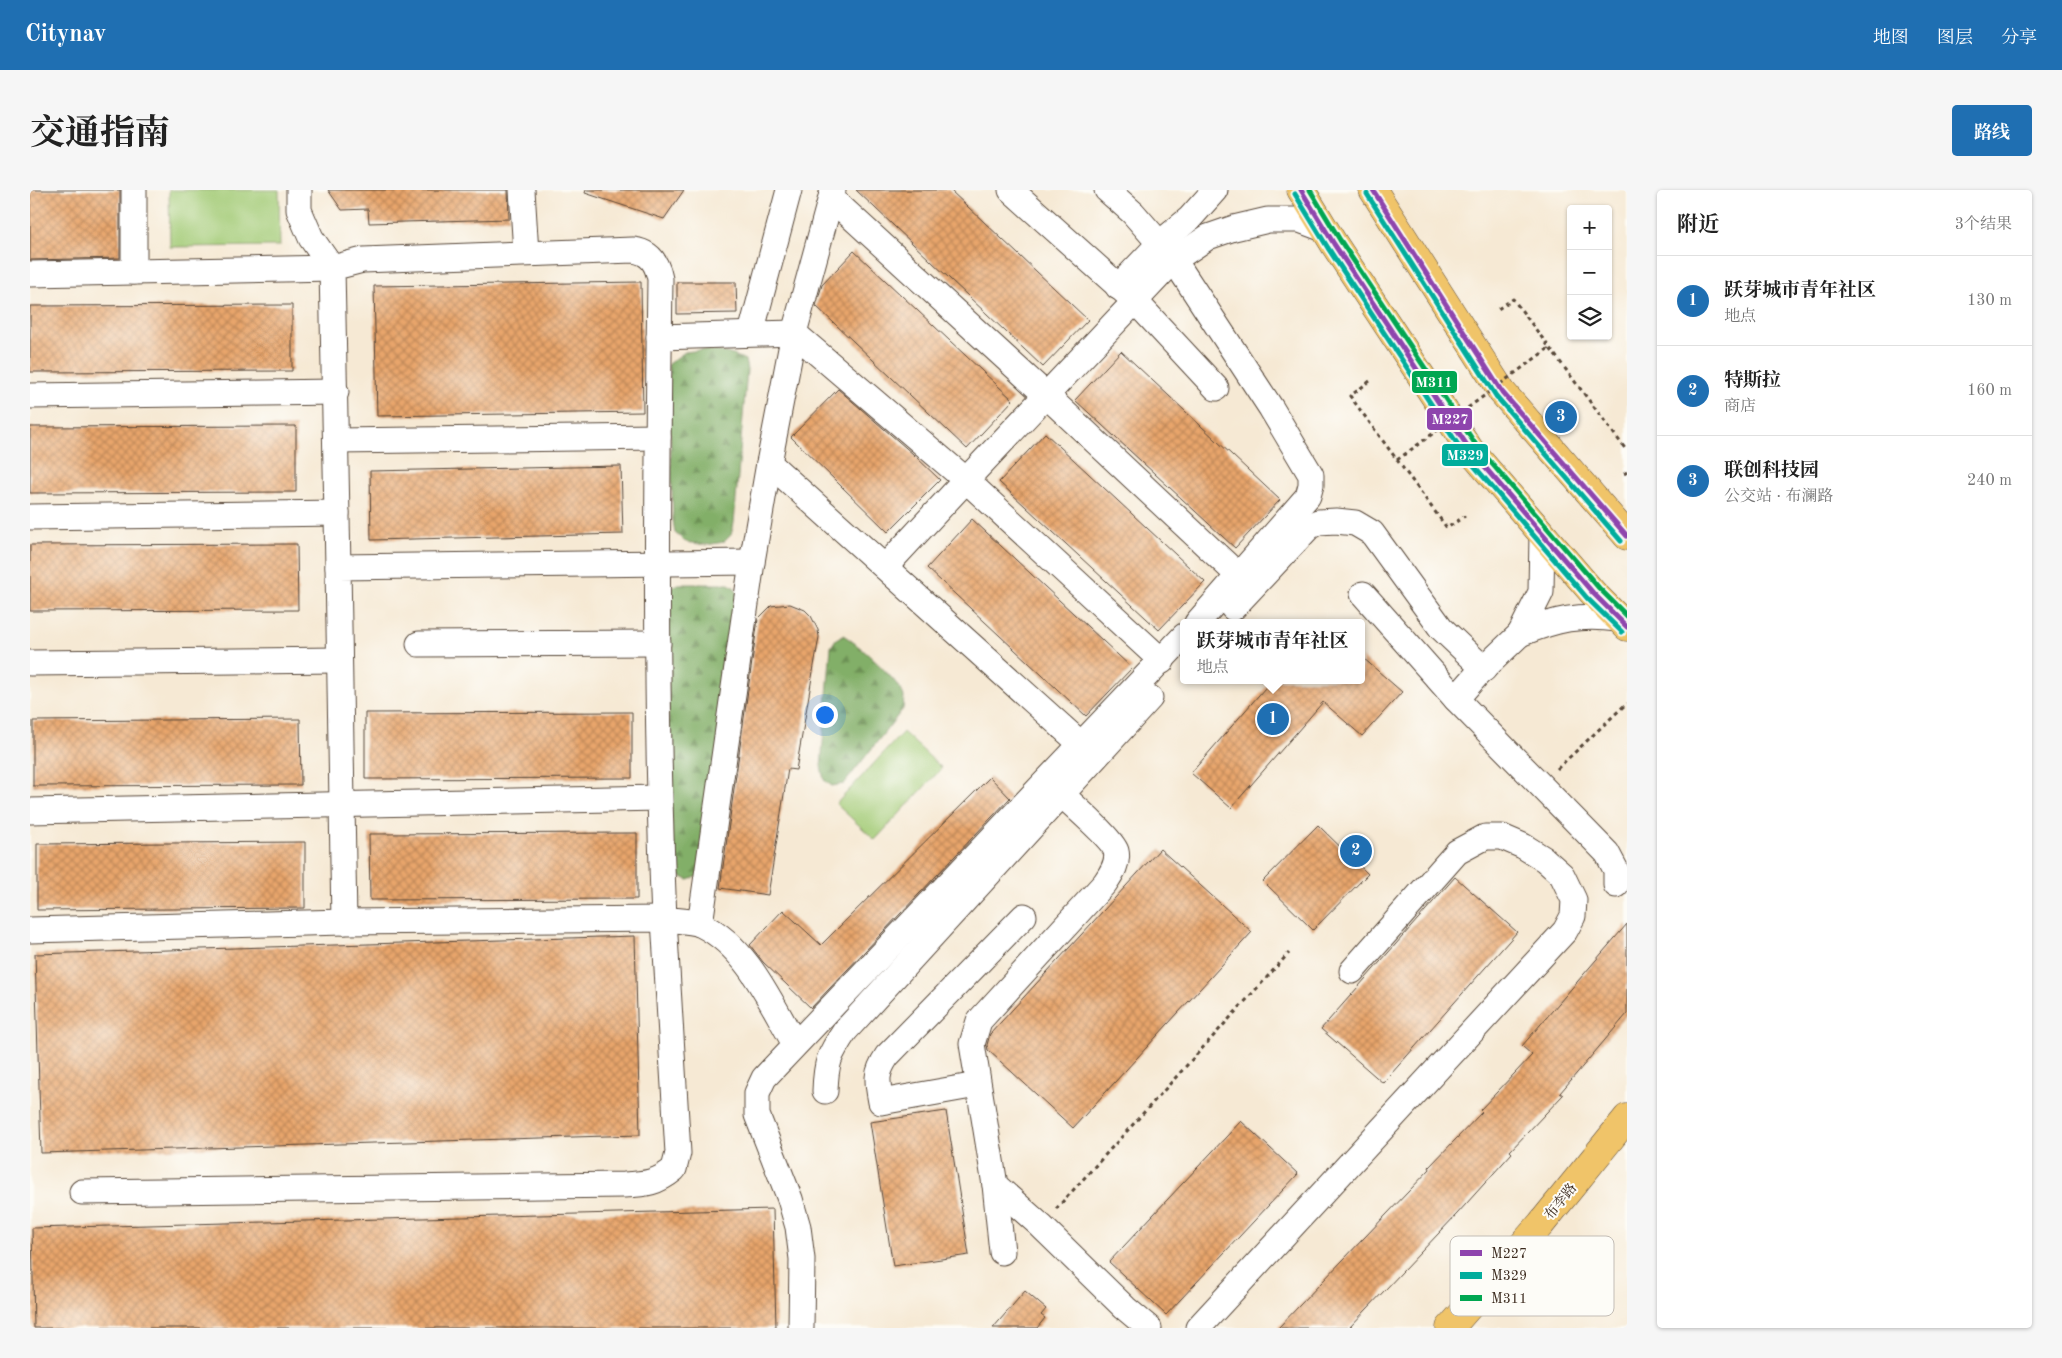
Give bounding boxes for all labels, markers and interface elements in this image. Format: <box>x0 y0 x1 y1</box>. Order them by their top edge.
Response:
text: Citynav <box>25 23 106 47</box>
text: 地图 <box>1873 29 1909 47</box>
text: 图层 <box>1937 29 1973 47</box>
text: 分享 <box>2001 29 2037 47</box>
button: 路线 <box>1952 105 2032 156</box>
text: 交通指南 <box>30 117 170 152</box>
map controls <box>1567 205 1612 340</box>
button: + <box>1567 205 1612 250</box>
text: 附近 <box>1677 215 1719 236</box>
text: 3个结果 <box>1955 217 2012 233</box>
button: − <box>1567 250 1612 295</box>
text: 跃芽城市青年社区 <box>1724 282 1876 301</box>
text: 1 <box>1688 293 1698 309</box>
text: 130 m <box>1967 293 2012 309</box>
button: layers <box>1567 295 1612 340</box>
text: 地点 <box>1724 309 1756 325</box>
line badge: M311 <box>1411 370 1458 394</box>
text: 特斯拉 <box>1724 372 1781 391</box>
text: M311 <box>1416 376 1452 390</box>
text: 2 <box>1688 383 1698 399</box>
text: 160 m <box>1967 383 2012 399</box>
pin: 3 <box>1545 398 1577 436</box>
text: 商店 <box>1724 399 1756 415</box>
line badge: M227 <box>1426 407 1473 431</box>
text: M227 <box>1432 413 1468 427</box>
line badge: M329 <box>1441 443 1489 467</box>
text: M329 <box>1447 449 1483 463</box>
text: 联创科技园 <box>1724 462 1819 481</box>
text: 3 <box>1688 473 1698 489</box>
text: 240 m <box>1967 473 2012 489</box>
text: 公交站 · 布澜路 <box>1724 489 1833 505</box>
popup <box>1180 619 1365 684</box>
text: 跃芽城市青年社区 <box>1196 633 1349 652</box>
text: 地点 <box>1196 660 1229 676</box>
pin: 1 <box>1257 700 1289 738</box>
your location <box>812 702 838 728</box>
pin: 2 <box>1340 832 1372 870</box>
street label: 布李路 <box>1541 1180 1579 1222</box>
legend <box>1450 1236 1614 1316</box>
text: M227 <box>1491 1247 1527 1261</box>
text: M329 <box>1491 1269 1527 1283</box>
text: M311 <box>1491 1292 1527 1306</box>

